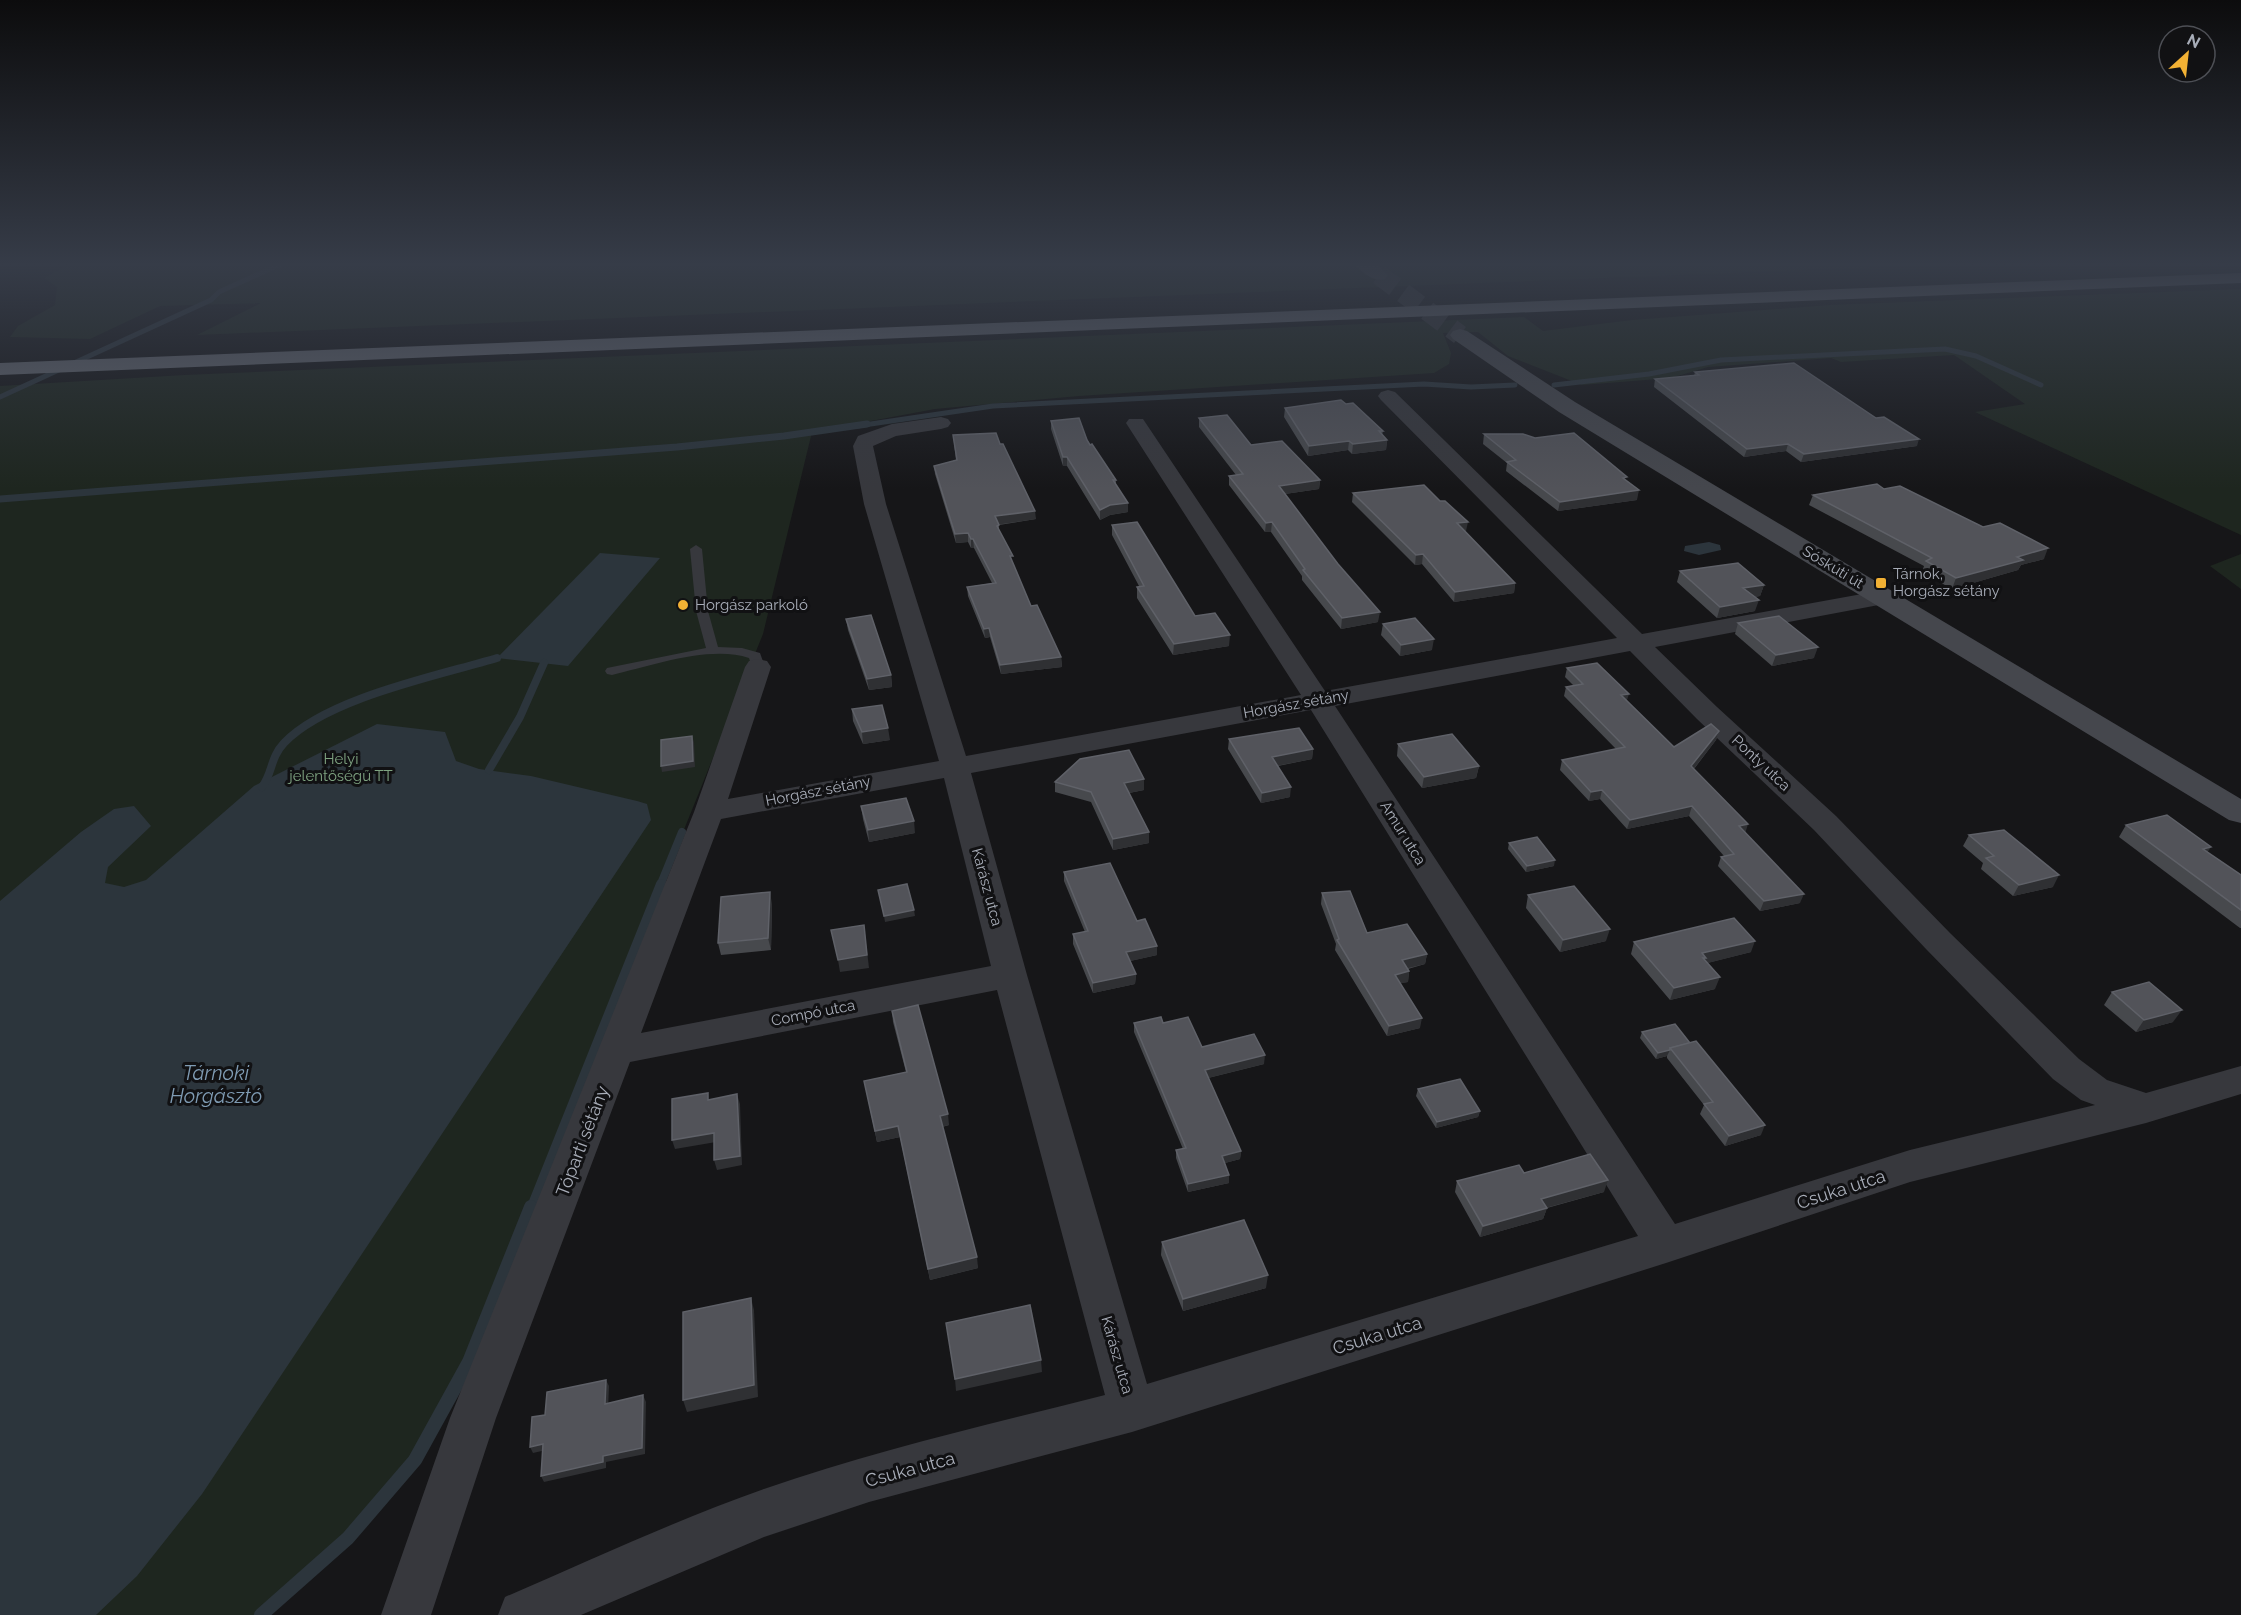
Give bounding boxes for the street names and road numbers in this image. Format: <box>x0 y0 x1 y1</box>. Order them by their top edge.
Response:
street label: Sóskúti út <box>1799 542 1867 592</box>
street label: Horgász sétány <box>1242 686 1350 722</box>
street label: Ponty utca <box>1728 731 1794 795</box>
street label: Horgász sétány <box>764 772 872 810</box>
street label: Amur utca <box>1376 798 1430 868</box>
street label: Kárász utca <box>968 846 1006 928</box>
street label: Compó utca <box>769 996 857 1030</box>
street label: Tóparti sétány <box>551 1083 613 1199</box>
street label: Csuka utca <box>1794 1165 1888 1213</box>
street label: Csuka utca <box>1330 1312 1424 1358</box>
street label: Kárász utca <box>1097 1314 1137 1396</box>
street label: Csuka utca <box>863 1447 957 1491</box>

